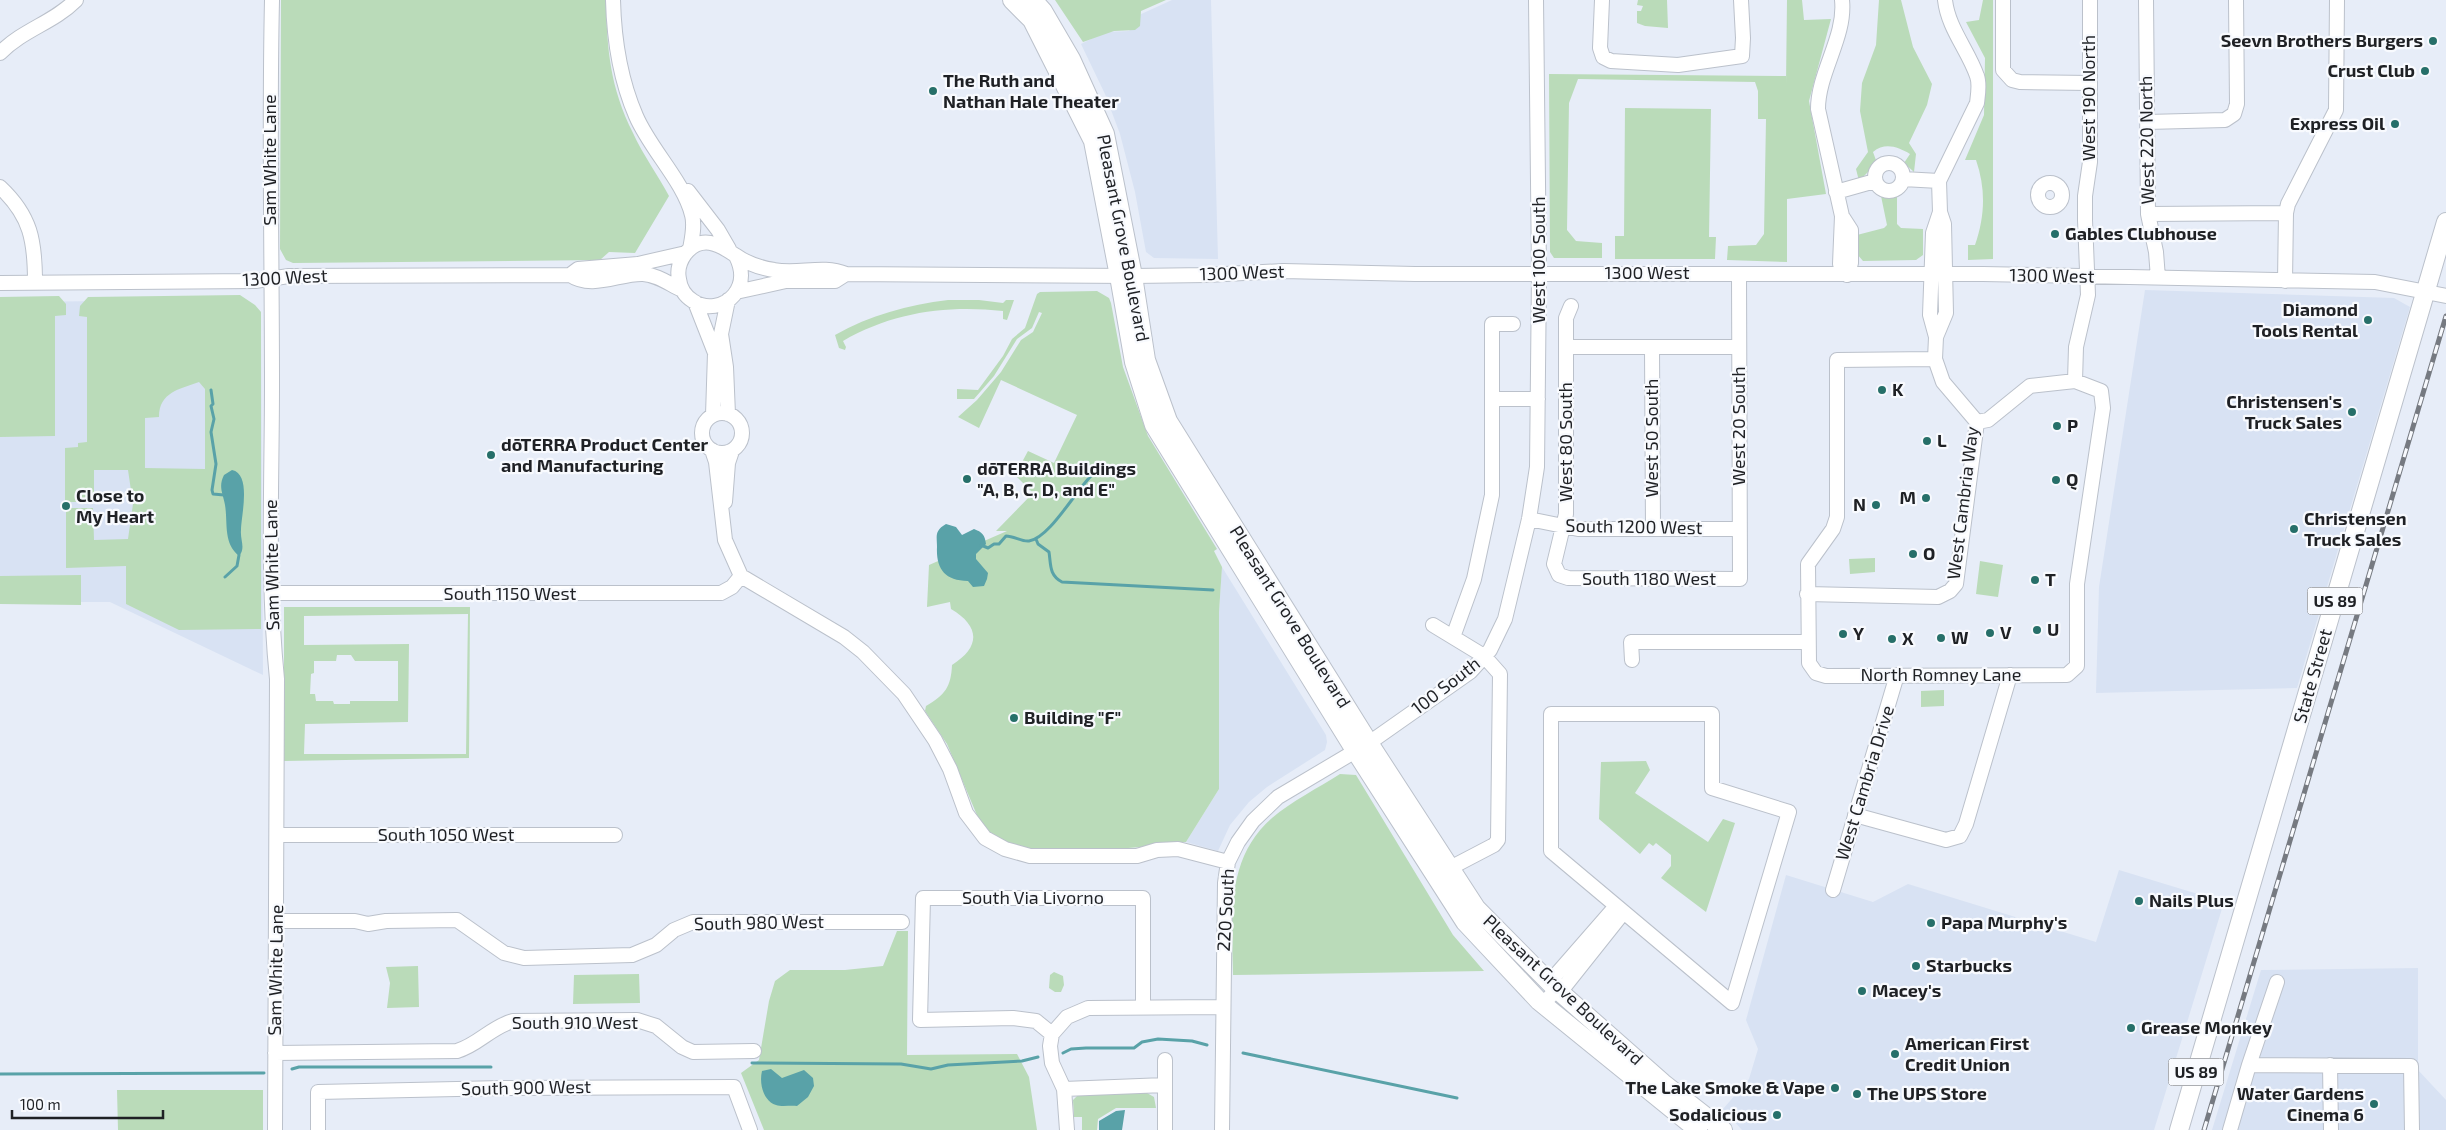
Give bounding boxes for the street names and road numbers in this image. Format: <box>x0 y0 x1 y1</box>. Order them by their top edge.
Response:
street label: West 190 North <box>2077 35 2099 161</box>
street label: West 220 North <box>2134 75 2158 205</box>
street label: Sam White Lane <box>258 94 280 226</box>
street label: Pleasant Grove Boulevard <box>1093 132 1155 343</box>
street label: West 100 South <box>1527 196 1549 324</box>
street label: 1300 West <box>1199 260 1285 284</box>
street label: 1300 West <box>1604 261 1690 283</box>
street label: 1300 West <box>2009 263 2095 287</box>
street label: 1300 West <box>242 264 328 290</box>
street label: West 20 South <box>1727 366 1749 486</box>
street label: West 50 South <box>1640 379 1662 497</box>
street label: West 80 South <box>1554 382 1576 502</box>
street label: West Cambria Way <box>1942 425 1982 581</box>
street label: Sam White Lane <box>259 499 283 631</box>
street label: South 1200 West <box>1565 514 1703 538</box>
street label: Pleasant Grove Boulevard <box>1226 521 1356 712</box>
street label: South 1180 West <box>1582 567 1716 589</box>
street label: South 1150 West <box>444 582 577 604</box>
road number: US 89 <box>2308 588 2362 614</box>
street label: State Street <box>2288 626 2336 726</box>
street label: 100 South <box>1407 652 1484 719</box>
street label: North Romney Lane <box>1861 663 2021 685</box>
street label: West Cambria Drive <box>1830 703 1898 863</box>
street label: South 1050 West <box>378 823 514 845</box>
street label: 220 South <box>1212 868 1238 952</box>
street label: South Via Livorno <box>962 886 1104 908</box>
street label: Sam White Lane <box>263 904 287 1036</box>
street label: Pleasant Grove Boulevard <box>1479 909 1648 1069</box>
street label: South 980 West <box>694 910 824 934</box>
street label: South 910 West <box>512 1011 638 1033</box>
road number: US 89 <box>2168 1058 2224 1086</box>
street label: South 900 West <box>461 1075 591 1099</box>

